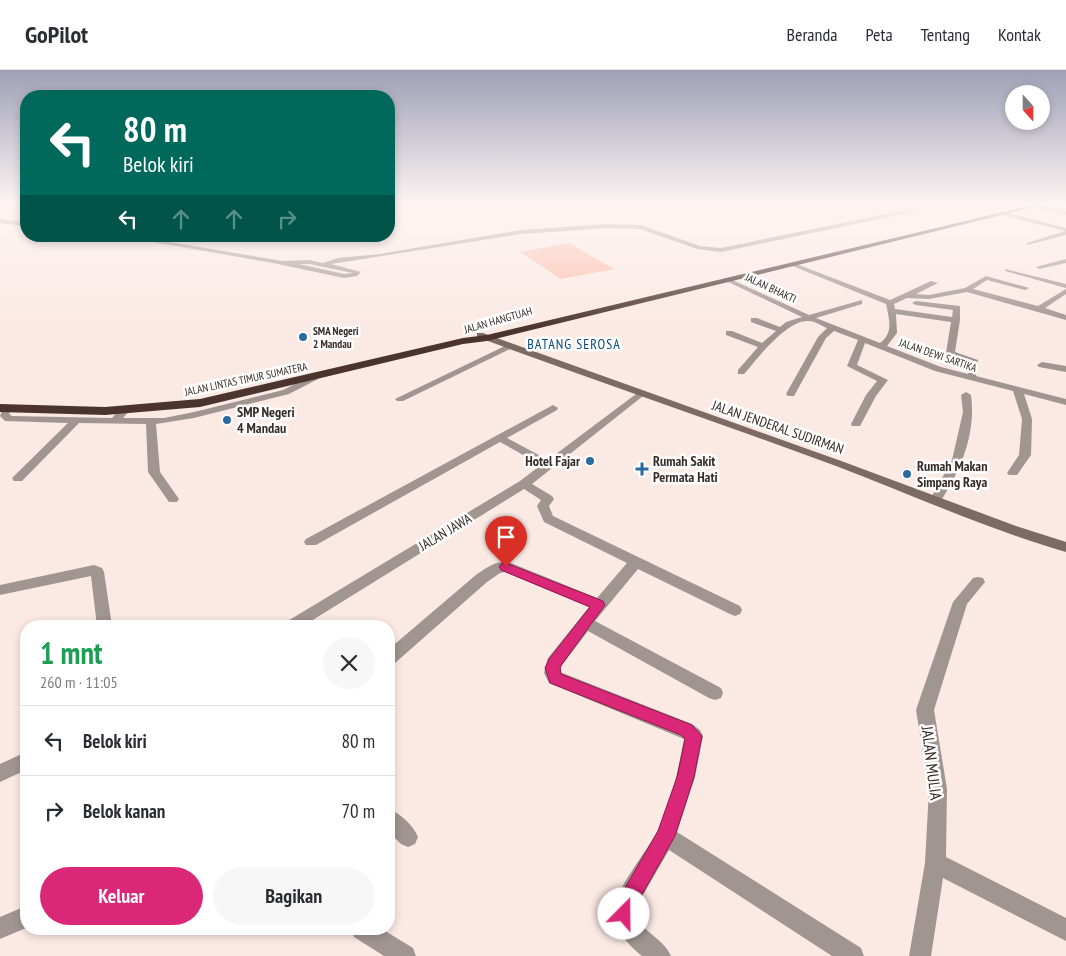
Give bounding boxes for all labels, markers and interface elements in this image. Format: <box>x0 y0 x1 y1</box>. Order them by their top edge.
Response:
text: GoPilot <box>25 19 88 50</box>
text: Beranda <box>787 23 837 46</box>
text: Peta <box>865 23 893 46</box>
text: Tentang <box>921 23 970 46</box>
text: Kontak <box>998 23 1041 46</box>
north arrow <box>1005 85 1050 130</box>
map controls <box>1005 85 1050 130</box>
text: 80 m <box>123 106 187 152</box>
icon: left <box>40 110 105 175</box>
text: Belok kiri <box>123 150 194 178</box>
icon: left <box>114 205 142 233</box>
icon: ahead <box>167 205 195 233</box>
icon: ahead <box>220 205 248 233</box>
icon: right <box>273 205 301 233</box>
street label: JALAN BHAKTI <box>742 270 799 306</box>
street label: JALAN HANGTUAH <box>461 304 534 337</box>
place label: SMA Negeri 2 Mandau <box>313 324 359 351</box>
marker: SMA Negeri 2 Mandau <box>297 331 309 343</box>
district label: BATANG SEROSA <box>527 335 621 353</box>
street label: JALAN DEWI SARTIKA <box>896 335 979 375</box>
street label: JALAN LINTAS TIMUR SUMATERA <box>182 359 309 399</box>
street label: JALAN JENDERAL SUDIRMAN <box>709 396 846 458</box>
place label: SMP Negeri 4 Mandau <box>237 403 295 437</box>
marker: SMP Negeri 4 Mandau <box>221 414 233 426</box>
place label: Hotel Fajar <box>525 452 581 470</box>
place label: Rumah Sakit Permata Hati <box>653 452 718 486</box>
marker: Hotel Fajar <box>584 455 596 467</box>
place label: Rumah Makan Simpang Raya <box>917 457 987 491</box>
marker: Rumah Sakit Permata Hati <box>635 462 649 476</box>
marker: Rumah Makan Simpang Raya <box>901 468 913 480</box>
street label: JALAN JAWA <box>415 509 475 555</box>
pin <box>485 516 527 567</box>
icon: arrive <box>492 523 520 551</box>
text: 1 mnt <box>40 633 103 672</box>
button: close <box>323 637 375 689</box>
text: 260 m · 11:05 <box>40 672 118 692</box>
street label: JALAN MULIA <box>917 724 946 801</box>
icon: left <box>40 727 68 755</box>
text: Belok kiri <box>83 729 147 753</box>
text: 80 m <box>342 729 375 753</box>
icon: right <box>40 797 68 825</box>
text: Belok kanan <box>83 799 165 823</box>
text: 70 m <box>342 799 375 823</box>
button: Keluar <box>40 867 203 925</box>
button: Bagikan <box>213 867 375 925</box>
position arrow <box>597 887 649 939</box>

